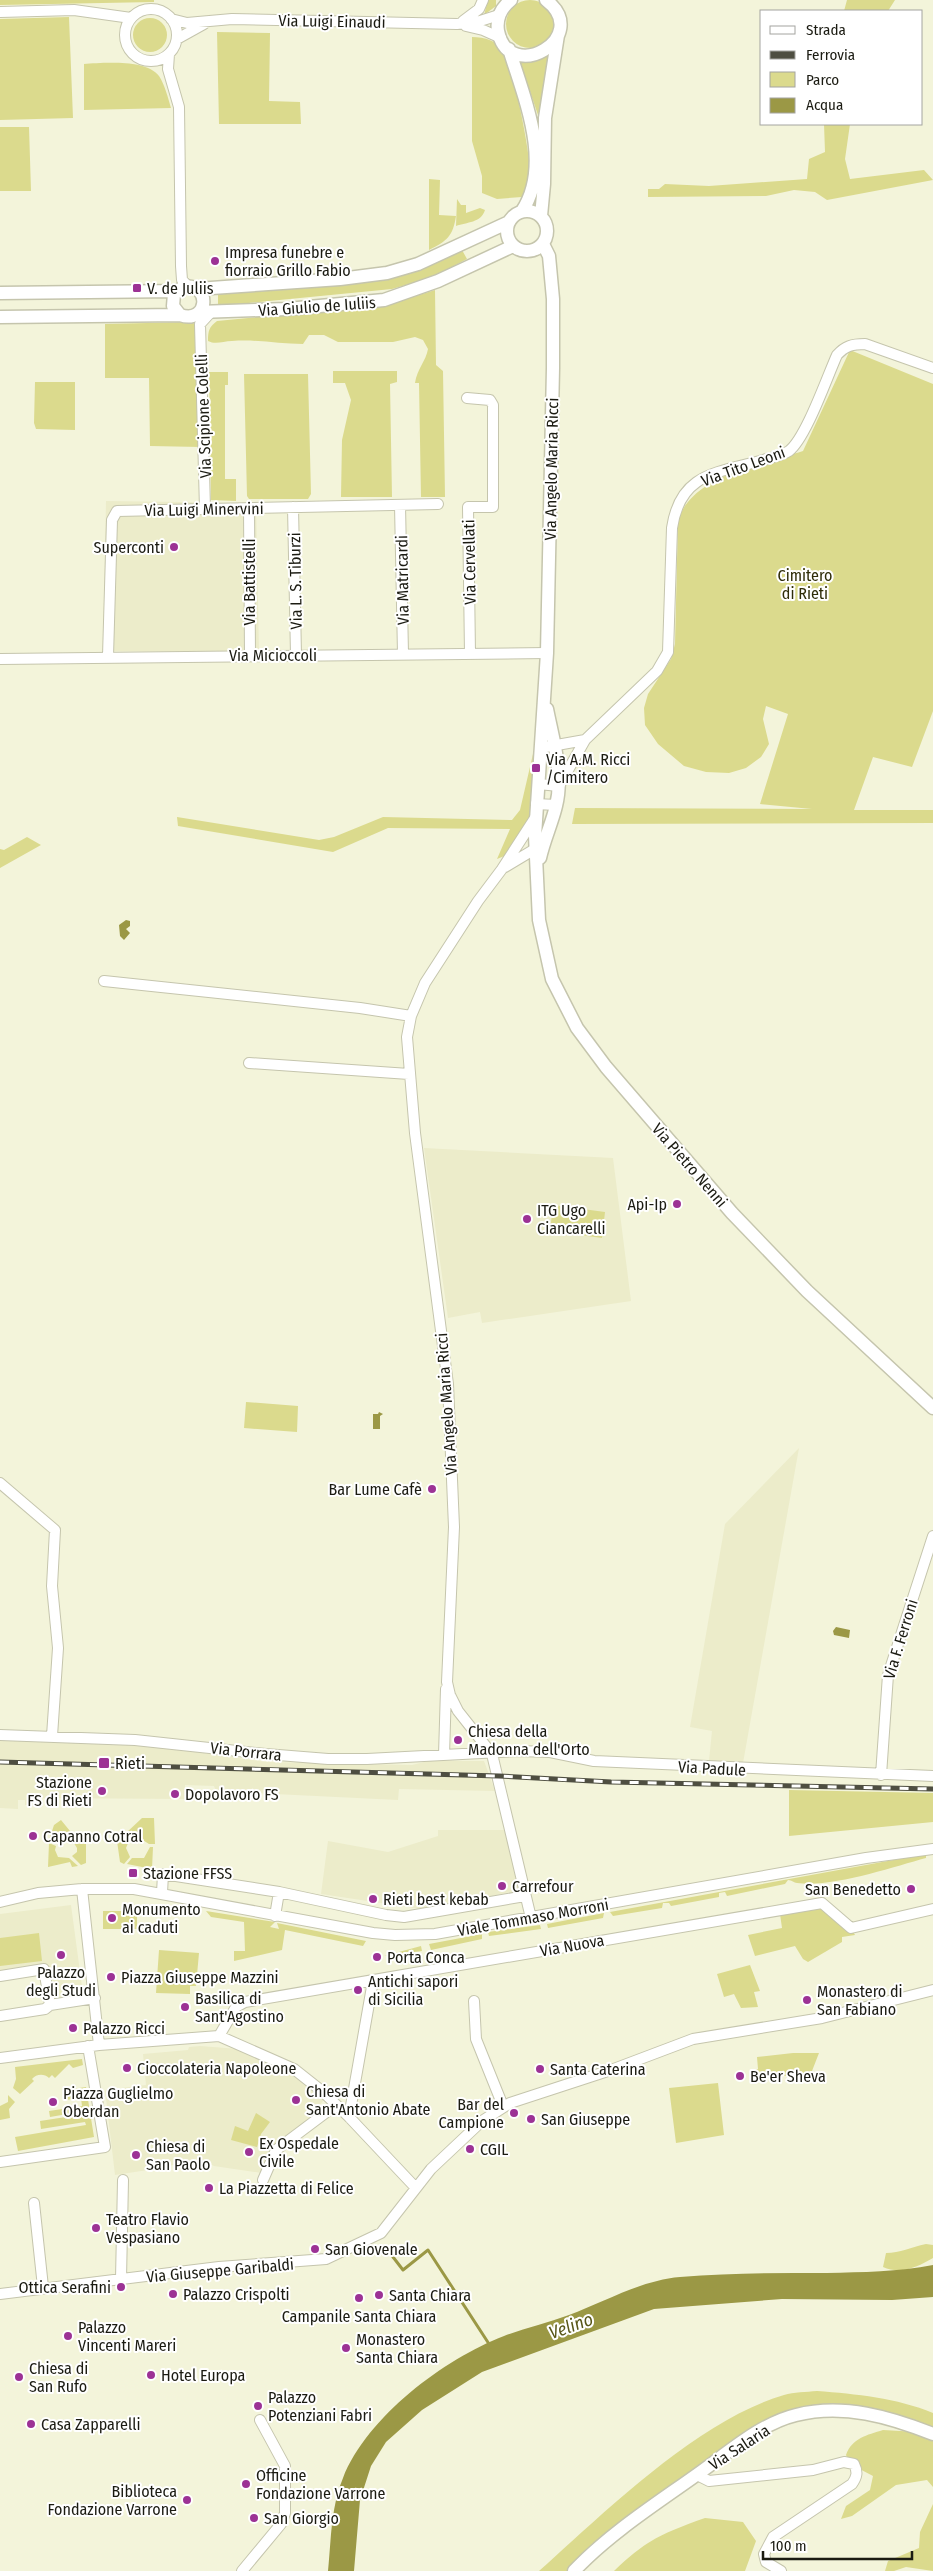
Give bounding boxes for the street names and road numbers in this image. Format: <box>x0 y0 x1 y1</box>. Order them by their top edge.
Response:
street label: Via Luigi Einaudi <box>278 11 386 32</box>
street label: Via Giulio de Iuliis <box>258 293 377 320</box>
street label: Via Scipione Colelli <box>192 353 215 478</box>
street label: Via Angelo Maria Ricci <box>541 397 562 541</box>
street label: Via Tito Leoni <box>699 443 788 490</box>
street label: Via Luigi Minervini <box>144 499 264 520</box>
street label: Via Cervellati <box>459 519 480 605</box>
street label: Via L. S. Tiburzi <box>285 532 306 630</box>
street label: Via Matricardi <box>392 535 413 625</box>
street label: Via Battistelli <box>240 538 259 626</box>
street label: Via Micioccoli <box>229 646 317 665</box>
street label: Via Pietro Nenni <box>648 1119 731 1211</box>
street label: Via Angelo Maria Ricci <box>432 1332 461 1476</box>
street label: Via F. Ferroni <box>879 1597 922 1681</box>
street label: Via Porrara <box>209 1738 283 1765</box>
street label: Via Padule <box>677 1757 747 1780</box>
street label: Viale Tommaso Morroni <box>456 1895 610 1940</box>
street label: Via Nuova <box>538 1930 606 1960</box>
street label: Via Giuseppe Garibaldi <box>145 2255 295 2286</box>
street label: Via Salaria <box>705 2421 773 2474</box>

